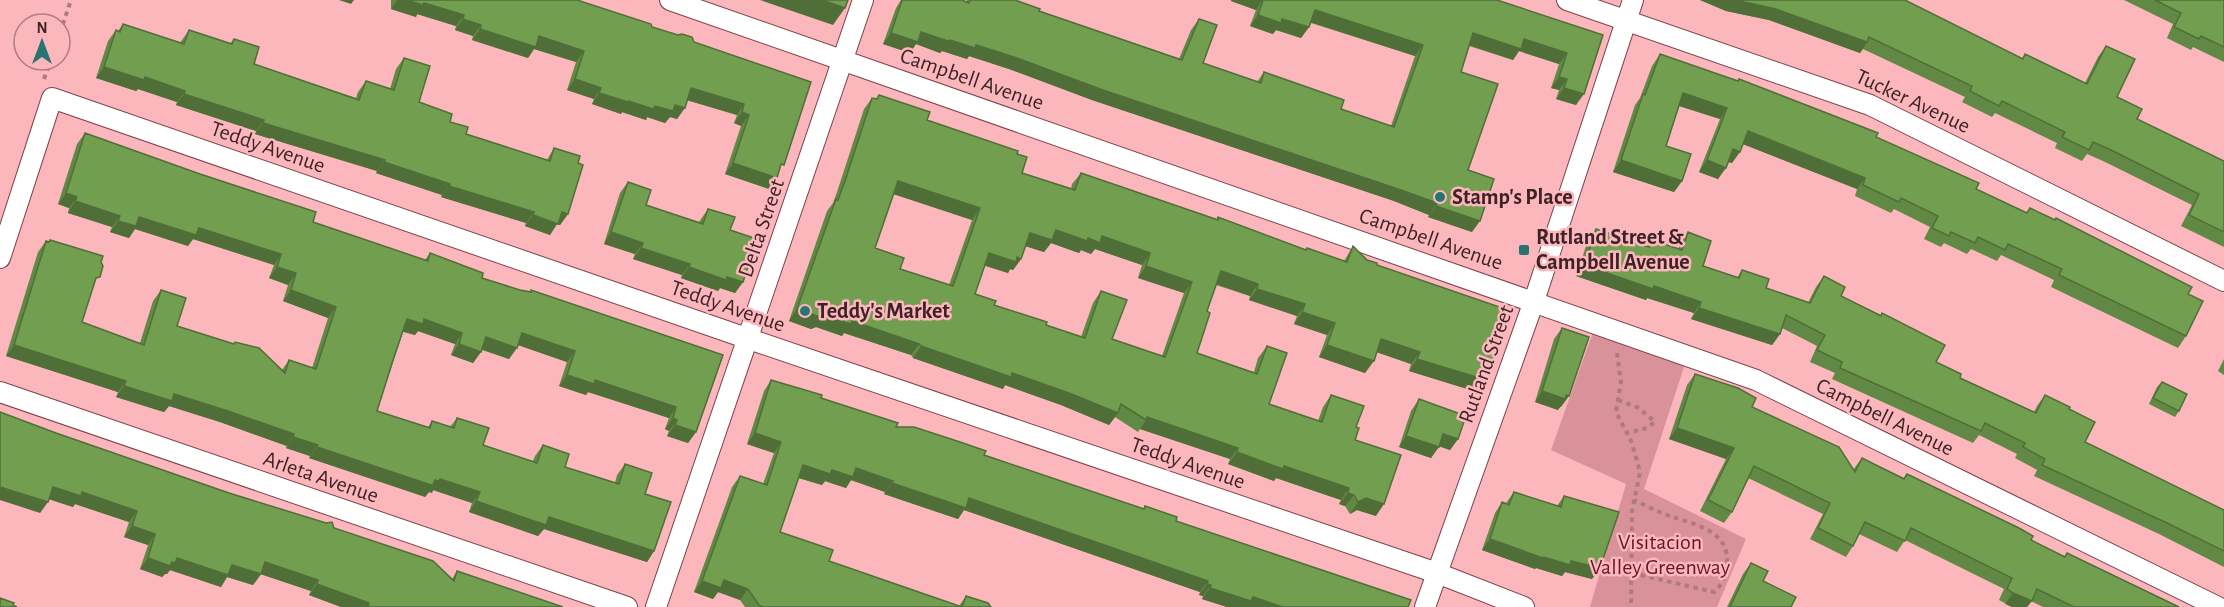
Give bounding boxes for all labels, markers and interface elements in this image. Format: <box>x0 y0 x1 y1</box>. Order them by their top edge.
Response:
north arrow <box>12 12 72 72</box>
text: N <box>36 20 48 36</box>
street label: Campbell Avenue <box>897 44 1047 114</box>
street label: Tucker Avenue <box>1852 65 1974 137</box>
street label: Teddy Avenue <box>208 117 328 177</box>
street label: Delta Street <box>734 176 788 280</box>
place label: Stamp's Place <box>1452 186 1573 208</box>
marker: Stamp's Place <box>1433 190 1447 204</box>
street label: Campbell Avenue <box>1356 204 1506 274</box>
place label: Rutland Street & Campbell Avenue <box>1536 226 1690 273</box>
marker: Rutland Street & Campbell Avenue <box>1517 243 1531 257</box>
street label: Teddy Avenue <box>668 276 788 336</box>
place label: Teddy's Market <box>817 300 950 323</box>
street label: Rutland Street <box>1455 302 1517 426</box>
marker: Teddy's Market <box>798 304 812 318</box>
street label: Campbell Avenue <box>1813 374 1957 460</box>
street label: Teddy Avenue <box>1128 433 1248 493</box>
street label: Arleta Avenue <box>261 447 381 507</box>
park label: Visitacion Valley Greenway <box>1590 531 1731 578</box>

